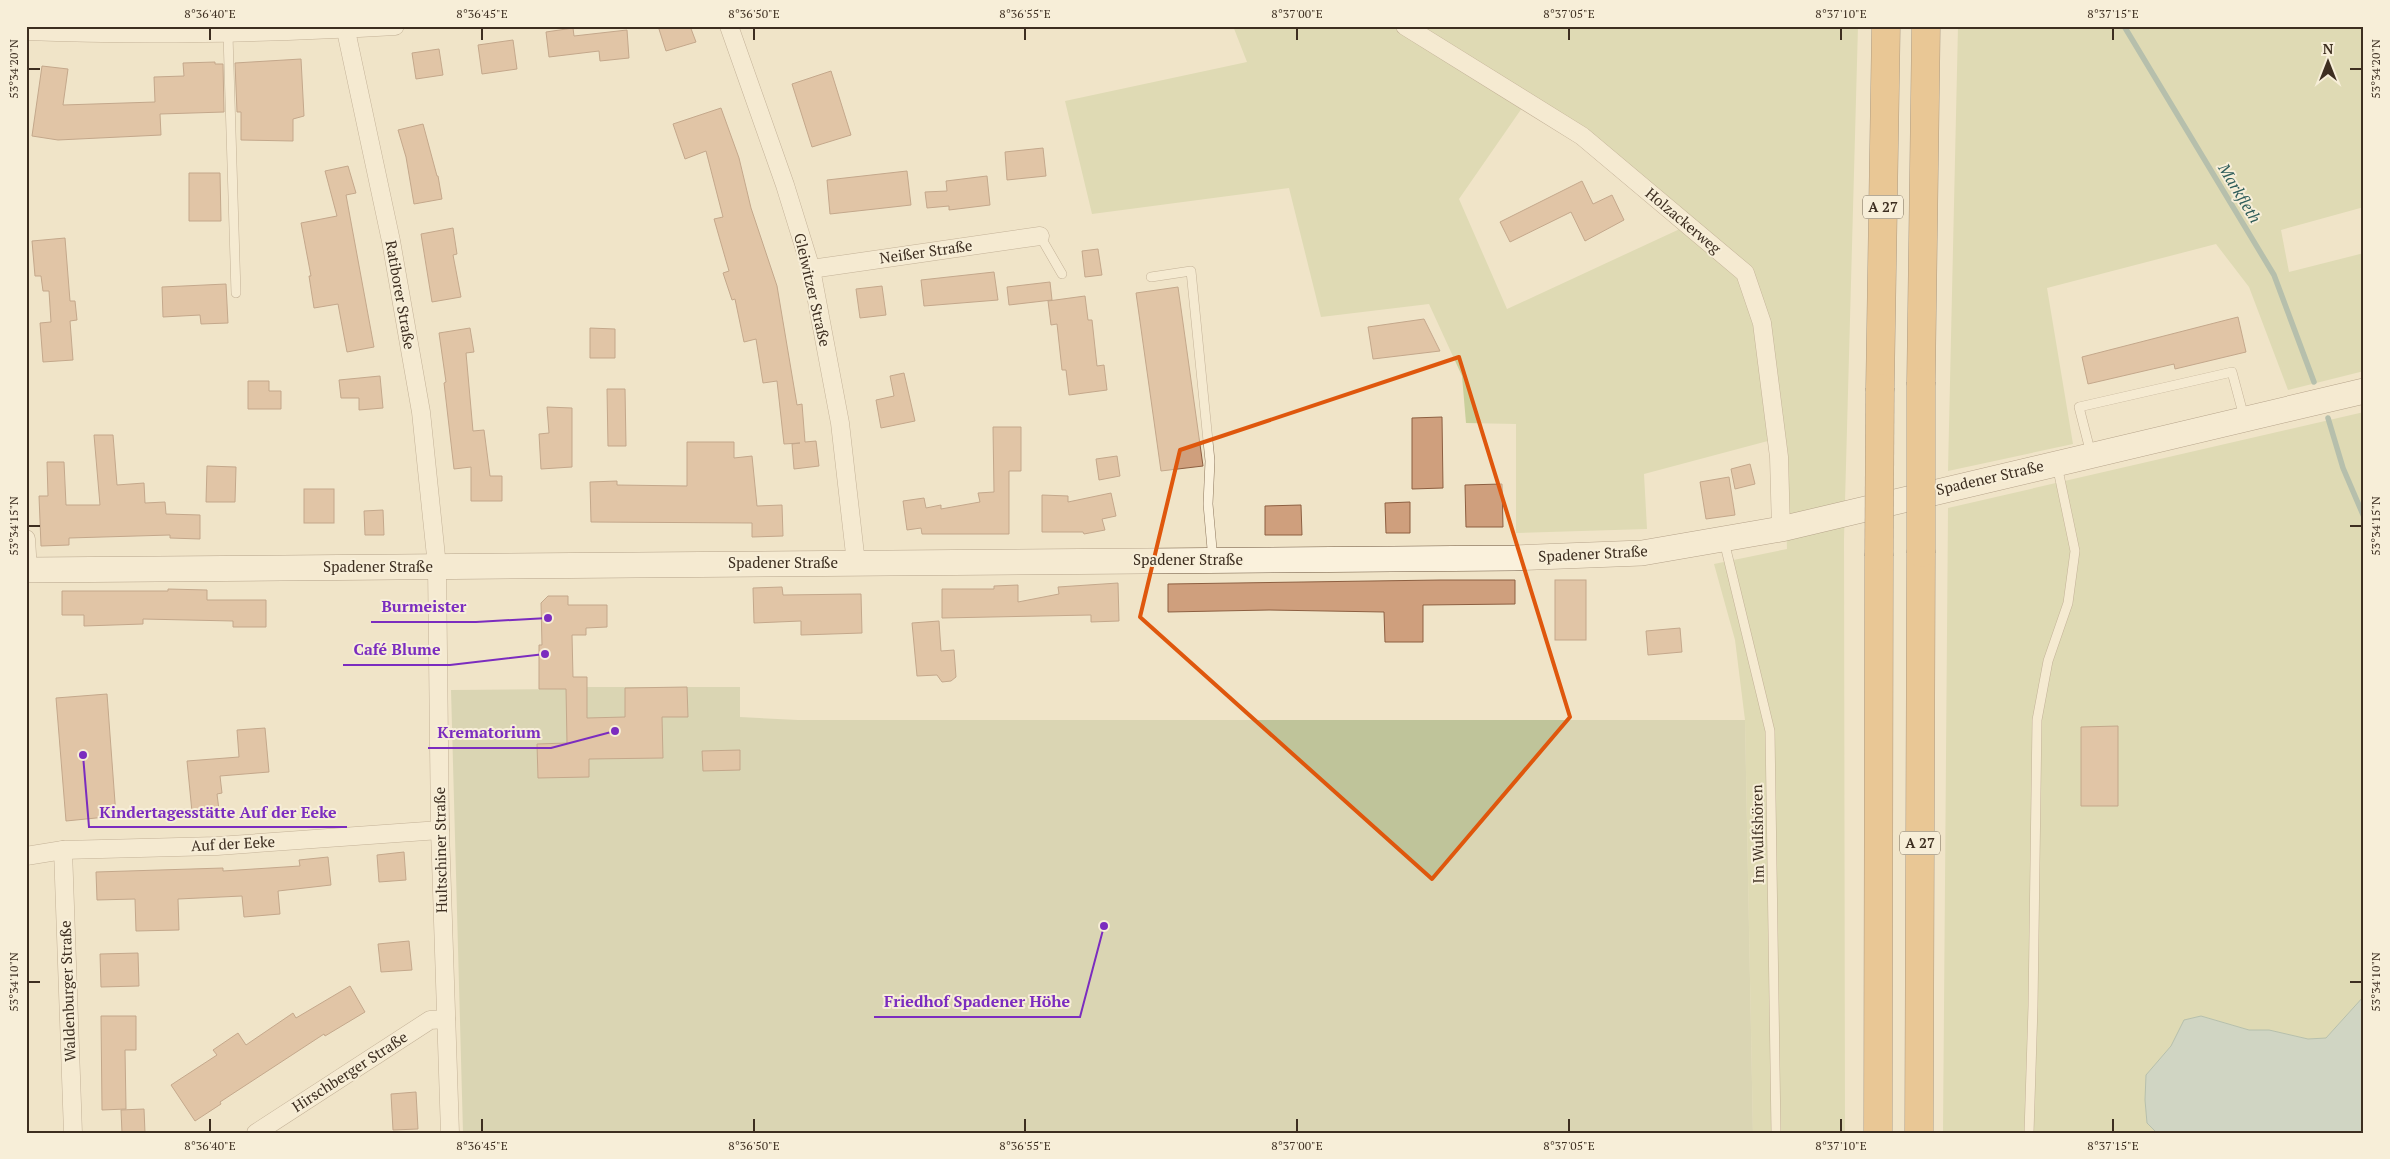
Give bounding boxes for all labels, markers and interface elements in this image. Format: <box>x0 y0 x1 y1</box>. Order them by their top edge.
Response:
text: 8°36'40"E <box>184 6 236 21</box>
text: 8°36'45"E <box>456 6 508 21</box>
text: 8°36'50"E <box>728 6 780 21</box>
text: 8°36'55"E <box>999 6 1051 21</box>
text: 8°37'00"E <box>1271 6 1323 21</box>
text: 8°37'05"E <box>1543 6 1595 21</box>
text: 8°37'10"E <box>1815 6 1867 21</box>
text: 8°37'15"E <box>2087 6 2139 21</box>
north arrow <box>2302 38 2352 88</box>
text: 53°34'20"N <box>6 39 21 99</box>
text: N <box>2323 39 2334 58</box>
text: 53°34'20"N <box>2368 39 2383 99</box>
water label: Markfleth <box>2213 158 2266 227</box>
street label: Holzackerweg <box>1642 183 1726 258</box>
road number: A 27 <box>1863 196 1903 218</box>
street label: Gleiwitzer Straße <box>790 231 836 349</box>
street label: Neißer Straße <box>878 235 974 267</box>
street label: Ratiborer Straße <box>382 239 420 351</box>
street label: Spadener Straße <box>1934 455 2046 499</box>
text: 53°34'15"N <box>6 496 21 556</box>
text: 53°34'15"N <box>2368 496 2383 556</box>
street label: Spadener Straße <box>1538 540 1648 566</box>
street label: Spadener Straße <box>1133 549 1243 569</box>
street label: Spadener Straße <box>728 552 838 572</box>
street label: Spadener Straße <box>323 556 433 576</box>
callout: Burmeister <box>371 591 476 622</box>
text: Burmeister <box>381 595 467 617</box>
callout: Café Blume <box>343 634 450 665</box>
text: Café Blume <box>354 638 441 660</box>
callout: Krematorium <box>428 717 551 748</box>
text: Krematorium <box>437 721 541 743</box>
street label: Im Wulfshören <box>1746 784 1768 884</box>
street label: Hultschiner Straße <box>429 787 451 913</box>
callout: Kindertagesstätte Auf der Eeke <box>89 796 347 827</box>
text: Kindertagesstätte Auf der Eeke <box>99 801 337 823</box>
street label: Auf der Eeke <box>190 831 276 855</box>
road number: A 27 <box>1900 831 1940 854</box>
street label: Waldenburger Straße <box>55 920 79 1062</box>
text: 53°34'10"N <box>6 952 21 1012</box>
text: 53°34'10"N <box>2368 952 2383 1012</box>
callout: Friedhof Spadener Höhe <box>874 986 1080 1017</box>
text: Friedhof Spadener Höhe <box>884 990 1070 1012</box>
street label: Hirschberger Straße <box>288 1026 411 1116</box>
text: 8°36'40"E <box>184 1138 236 1153</box>
text: 8°36'45"E <box>456 1138 508 1153</box>
text: 8°36'50"E <box>728 1138 780 1153</box>
text: 8°36'55"E <box>999 1138 1051 1153</box>
text: 8°37'00"E <box>1271 1138 1323 1153</box>
text: 8°37'05"E <box>1543 1138 1595 1153</box>
text: 8°37'10"E <box>1815 1138 1867 1153</box>
text: 8°37'15"E <box>2087 1138 2139 1153</box>

